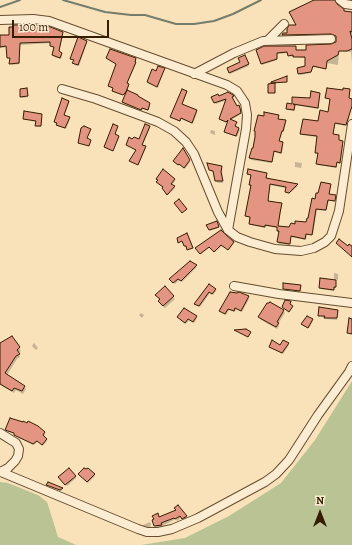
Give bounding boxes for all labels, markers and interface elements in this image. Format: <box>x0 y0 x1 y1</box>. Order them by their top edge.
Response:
scale bar <box>14 12 111 38</box>
text: 100 m <box>19 19 48 35</box>
north arrow <box>300 493 340 533</box>
text: N <box>316 493 324 508</box>

